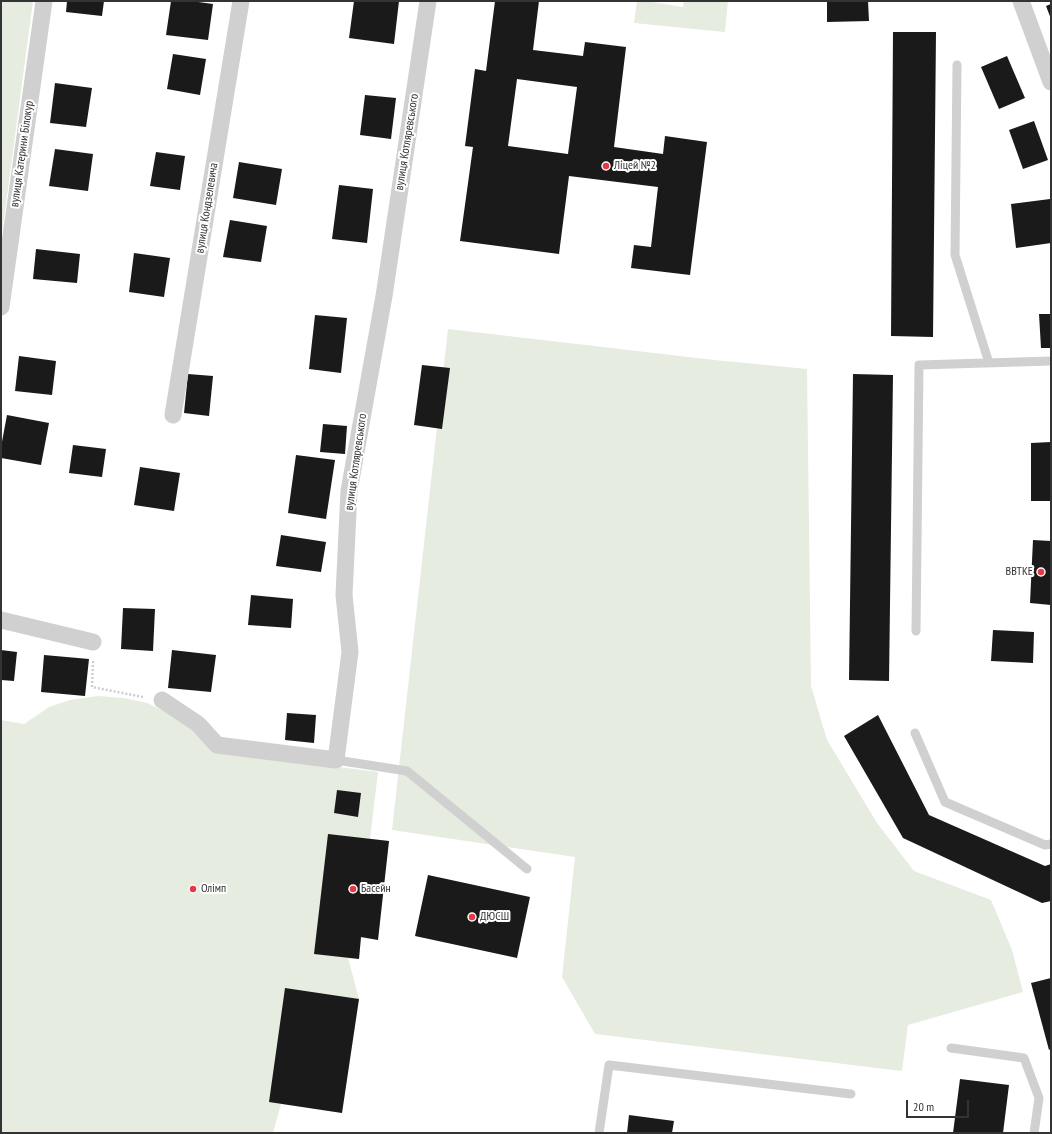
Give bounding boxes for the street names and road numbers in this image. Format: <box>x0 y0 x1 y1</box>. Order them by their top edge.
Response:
street label: вулиця Котляревського <box>392 93 422 191</box>
street label: вулиця Катерини Білокур <box>7 100 37 208</box>
street label: вулиця Кондзелевича <box>193 162 221 254</box>
street label: вулиця Котляревського <box>342 413 370 511</box>

